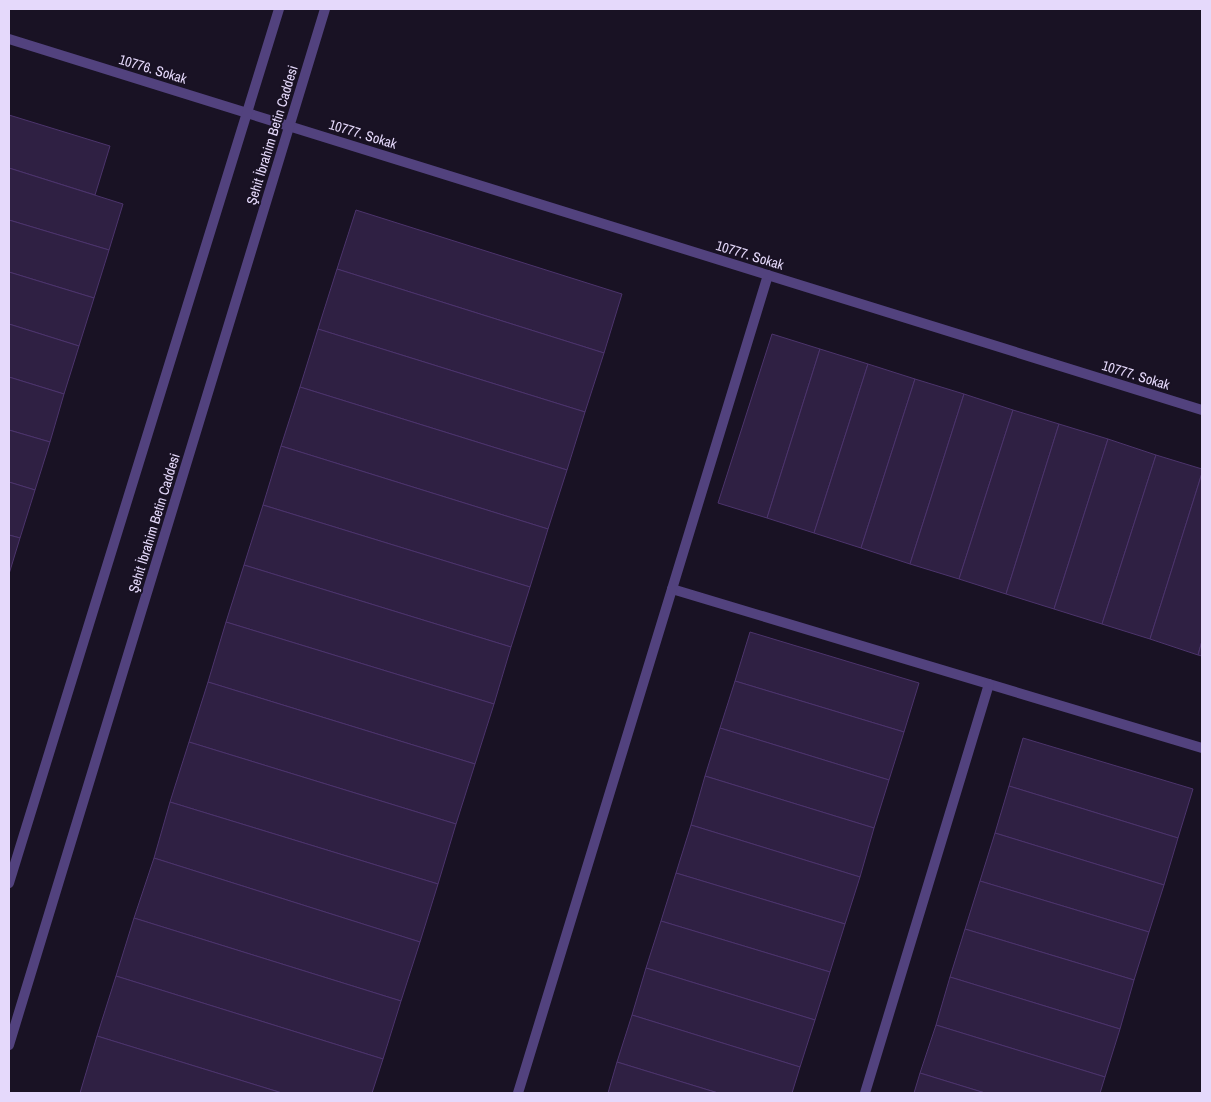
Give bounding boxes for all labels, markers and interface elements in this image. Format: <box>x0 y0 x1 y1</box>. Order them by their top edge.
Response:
street label: 10776. Sokak <box>117 50 189 88</box>
street label: Şehit İbrahim Betin Caddesi <box>242 63 302 207</box>
street label: 10777. Sokak <box>327 115 399 153</box>
street label: 10777. Sokak <box>714 236 786 274</box>
street label: 10777. Sokak <box>1100 356 1172 394</box>
street label: Şehit İbrahim Betin Caddesi <box>124 451 184 595</box>

